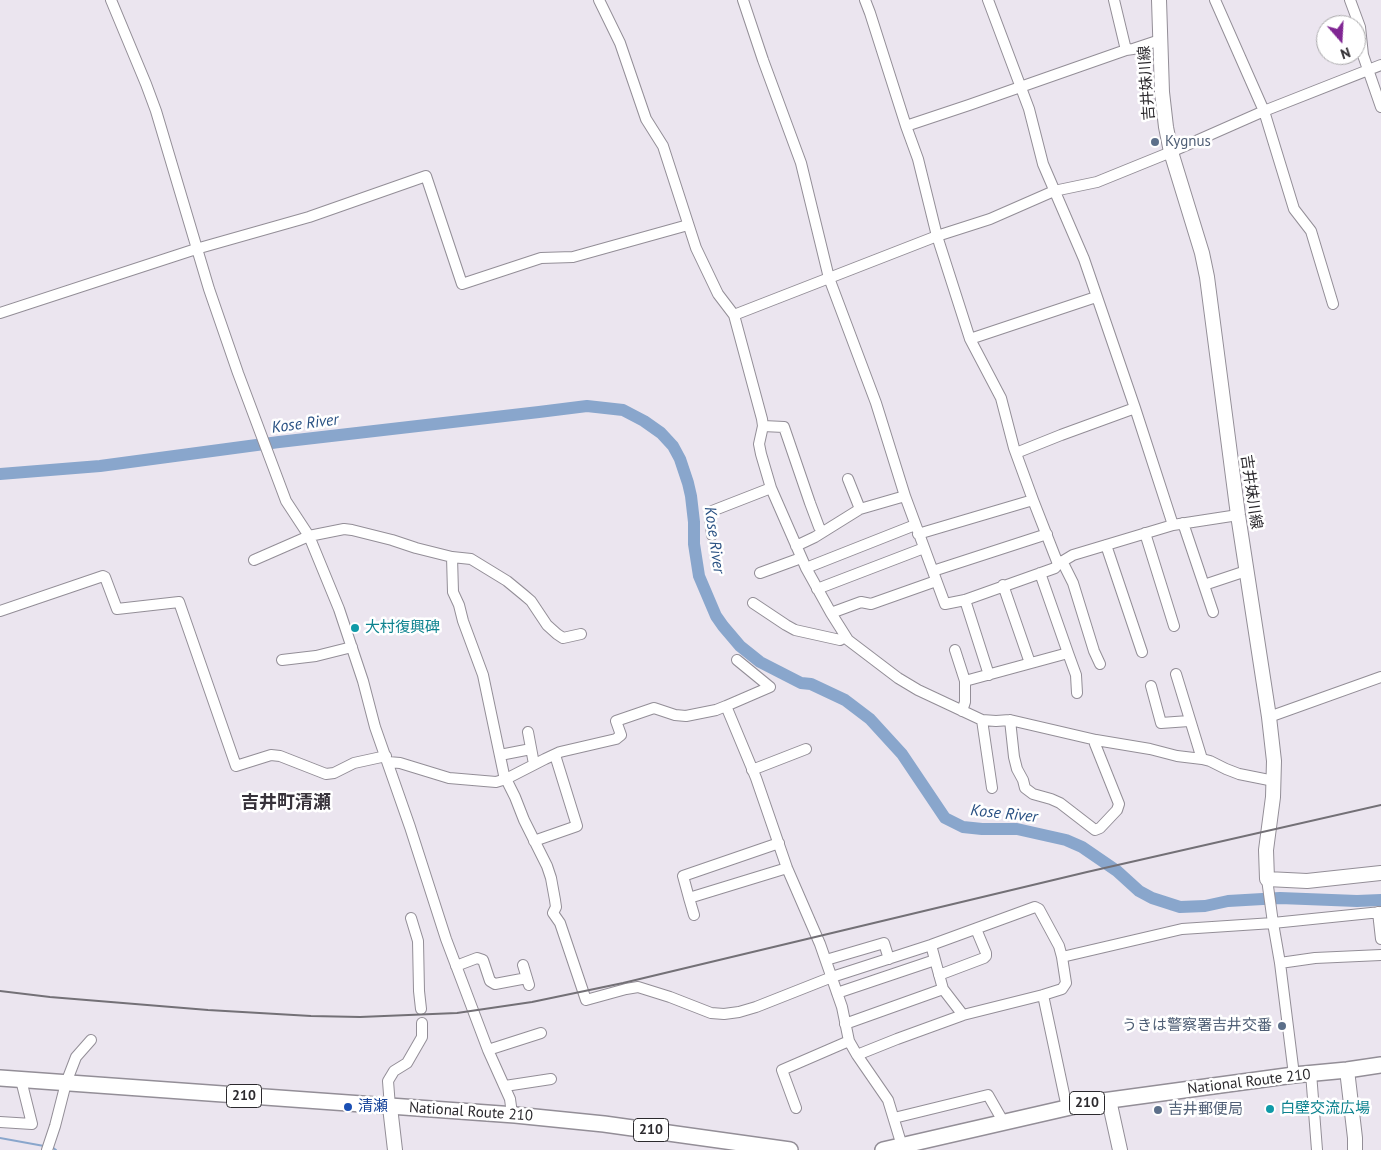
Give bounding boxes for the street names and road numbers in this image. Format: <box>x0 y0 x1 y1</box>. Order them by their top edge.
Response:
street label: 吉井妹川線 <box>1135 45 1159 121</box>
street label: 吉井妹川線 <box>1237 454 1265 530</box>
street label: National Route 210 <box>1186 1066 1312 1098</box>
road number: 210 <box>226 1084 262 1108</box>
road number: 210 <box>1070 1092 1104 1114</box>
street label: National Route 210 <box>408 1099 534 1125</box>
road number: 210 <box>634 1118 668 1142</box>

